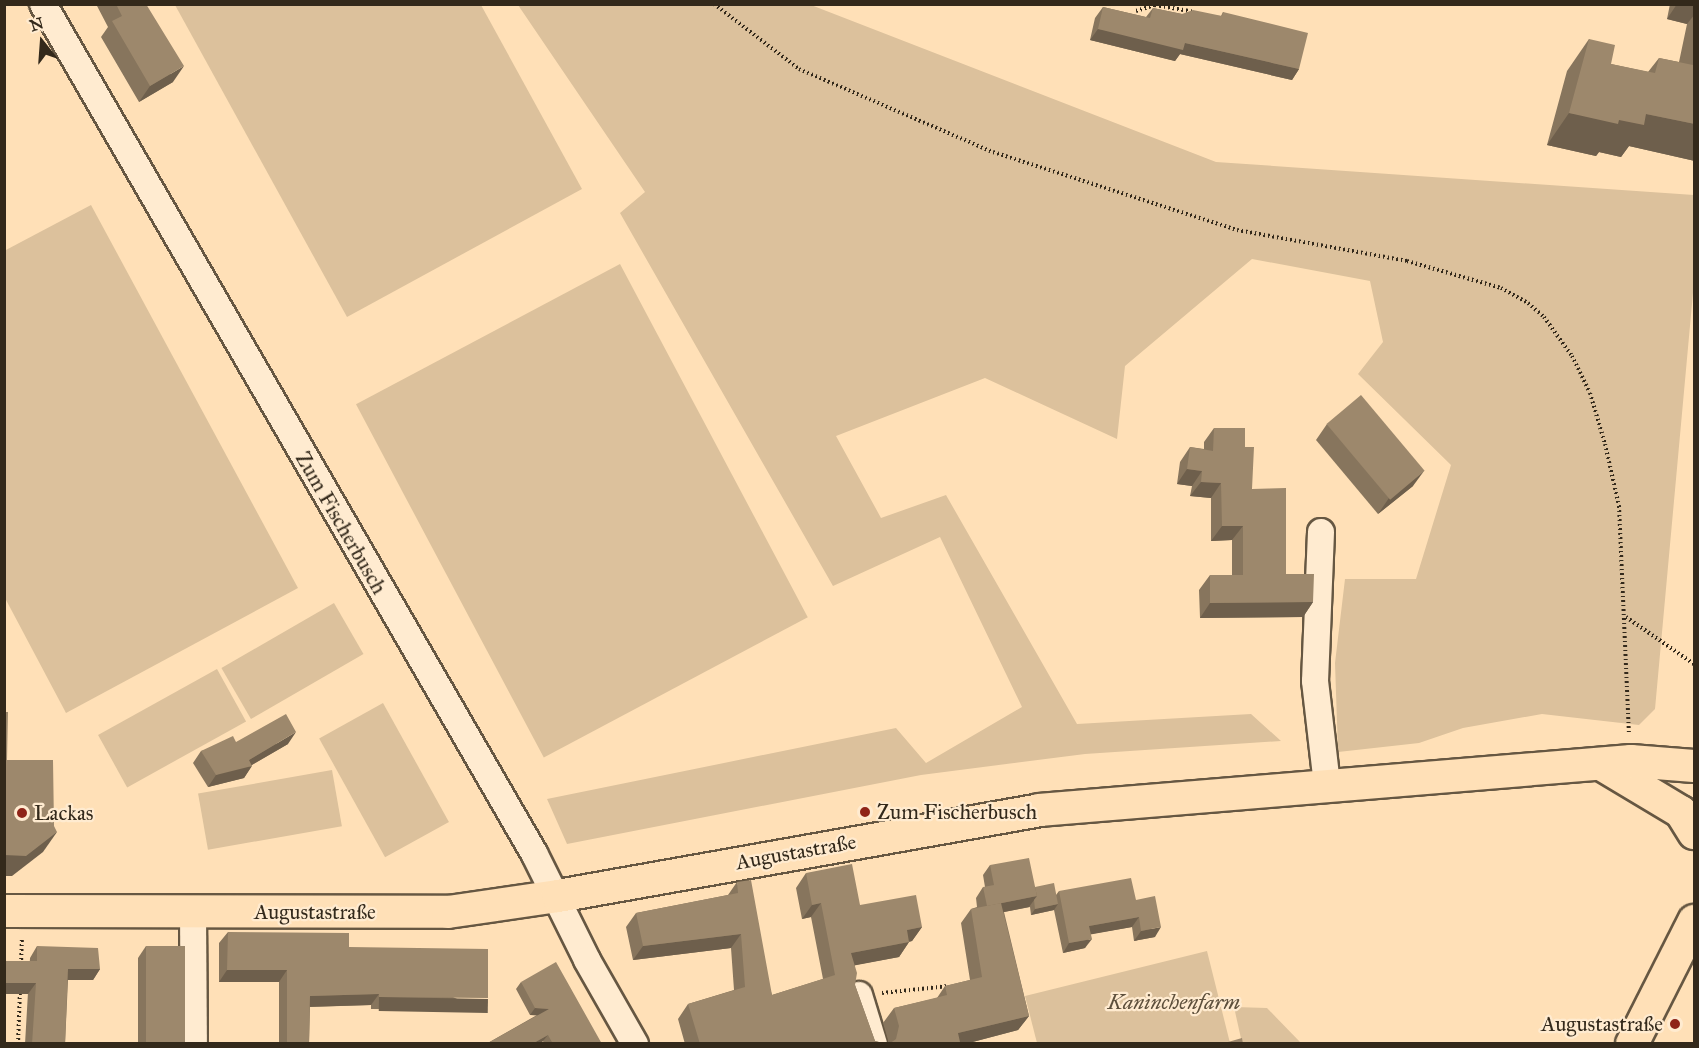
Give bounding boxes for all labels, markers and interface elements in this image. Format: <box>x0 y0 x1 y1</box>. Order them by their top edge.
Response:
north arrow <box>12 12 72 72</box>
text: N <box>27 13 46 35</box>
street label: Zum Fischerbusch <box>290 447 392 599</box>
place label: Zum Fischerbusch <box>877 799 1037 825</box>
place label: Lackas <box>34 800 94 826</box>
marker: Zum Fischerbusch <box>858 805 872 819</box>
marker: Lackas <box>15 806 29 820</box>
street label: Augustastraße <box>734 829 858 875</box>
street label: Augustastraße <box>254 899 376 925</box>
park label: Kaninchenfarm <box>1108 989 1240 1015</box>
place label: Augustastraße <box>1541 1011 1663 1037</box>
marker: Augustastraße <box>1668 1017 1682 1031</box>

